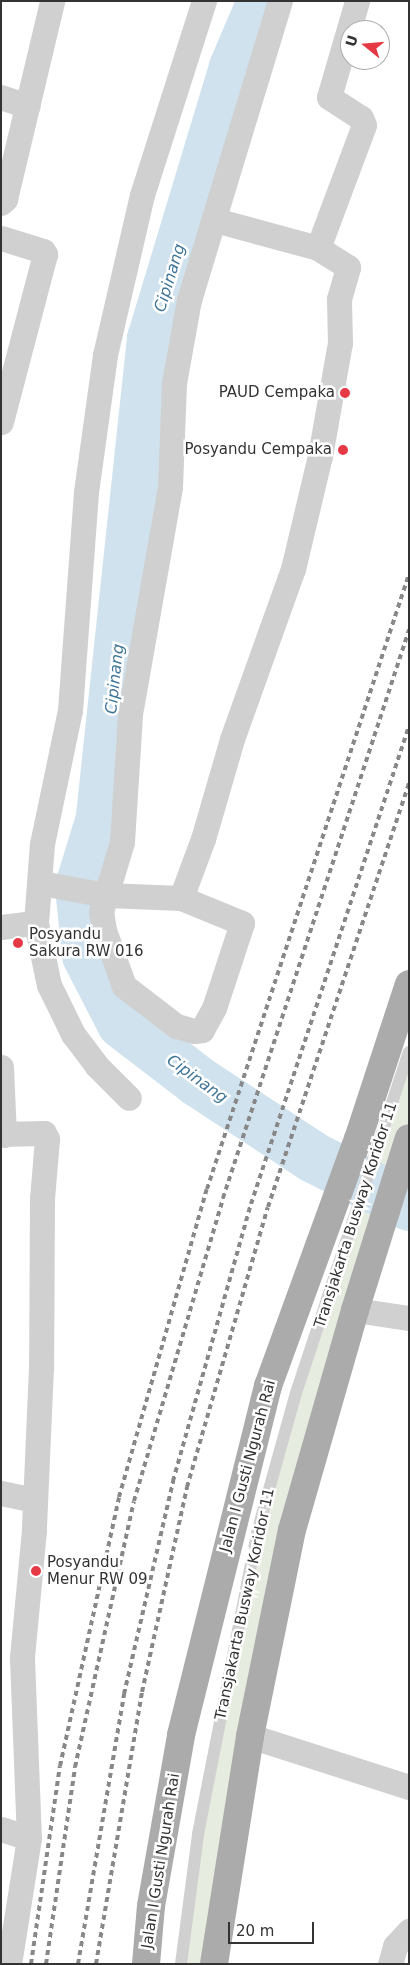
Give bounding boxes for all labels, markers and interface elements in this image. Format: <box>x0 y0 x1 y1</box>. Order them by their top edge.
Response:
north arrow <box>340 20 390 70</box>
text: U <box>342 33 361 49</box>
water label: Cipinang <box>151 242 189 314</box>
place label: PAUD Cempaka <box>219 384 335 402</box>
marker: PAUD Cempaka <box>339 387 351 399</box>
place label: Posyandu Cempaka <box>184 441 332 459</box>
marker: Posyandu Cempaka <box>336 443 350 457</box>
water label: Cipinang <box>102 643 128 715</box>
place label: Posyandu Sakura RW 016 <box>29 925 144 960</box>
marker: Posyandu Sakura RW 016 <box>11 936 25 950</box>
water label: Cipinang <box>163 1051 231 1107</box>
street label: Transjakarta Busway Koridor 11 <box>311 1100 401 1330</box>
street label: Jalan I Gusti Ngurah Rai <box>216 1378 280 1554</box>
street label: Transjakarta Busway Koridor 11 <box>212 1486 278 1722</box>
place label: Posyandu Menur RW 09 <box>47 1553 148 1588</box>
marker: Posyandu Menur RW 09 <box>29 1564 43 1578</box>
street label: Jalan I Gusti Ngurah Rai <box>138 1772 184 1950</box>
scale bar <box>230 1912 316 1944</box>
text: 20 m <box>236 1922 274 1940</box>

